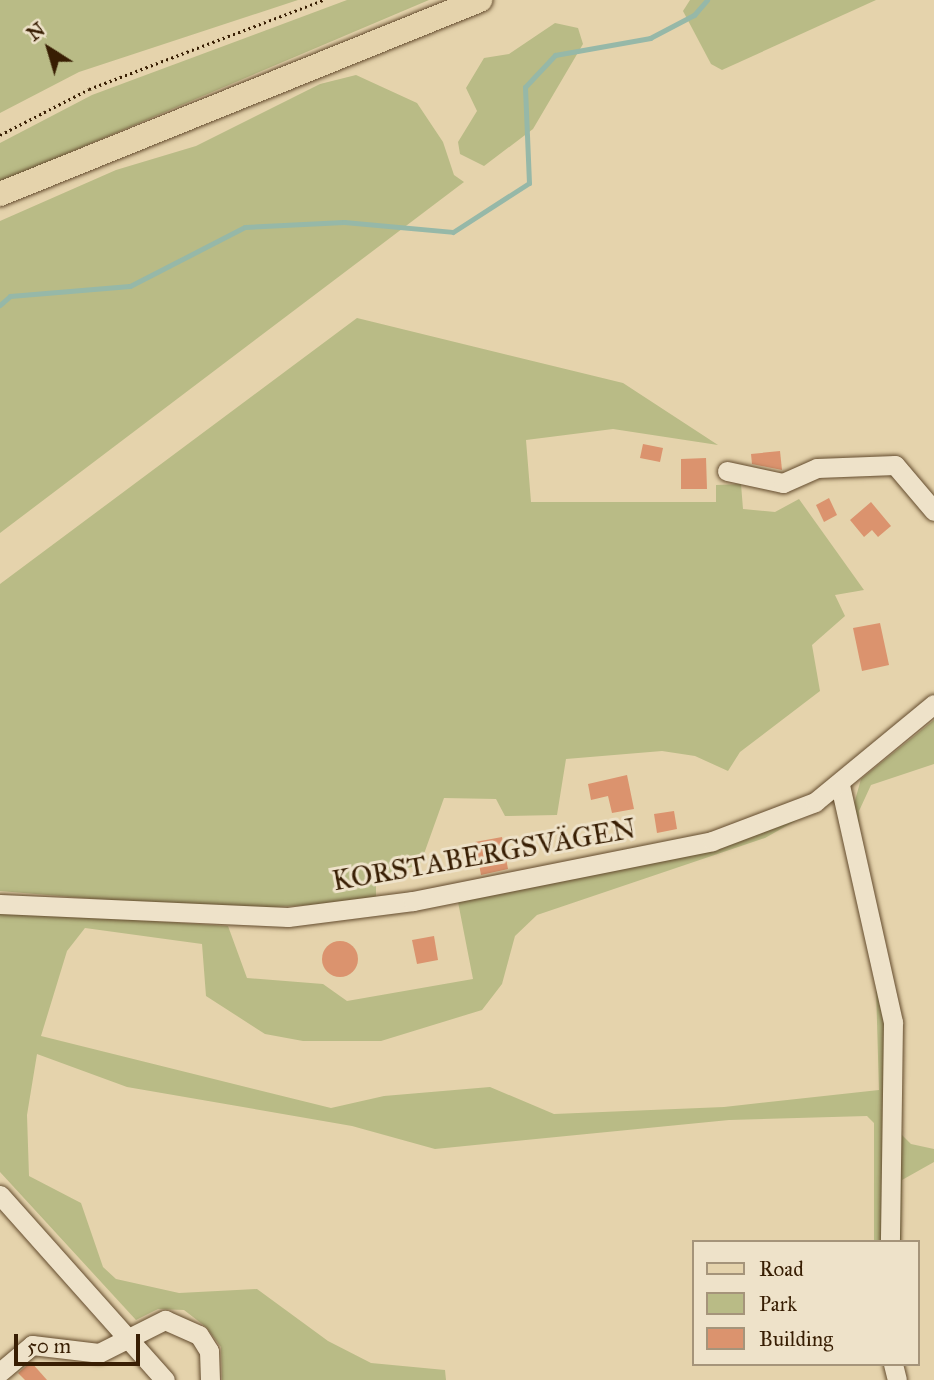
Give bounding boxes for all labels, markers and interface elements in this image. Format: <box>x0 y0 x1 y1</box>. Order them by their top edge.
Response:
north arrow <box>14 14 84 84</box>
text: N <box>23 18 49 46</box>
street label: KORSTABERGSVÄGEN <box>330 812 638 898</box>
legend <box>692 1240 920 1366</box>
text: Road <box>759 1256 804 1282</box>
text: Park <box>759 1291 797 1317</box>
scale bar <box>18 1320 144 1364</box>
text: Building <box>759 1326 833 1352</box>
text: 50 m <box>27 1333 71 1359</box>

